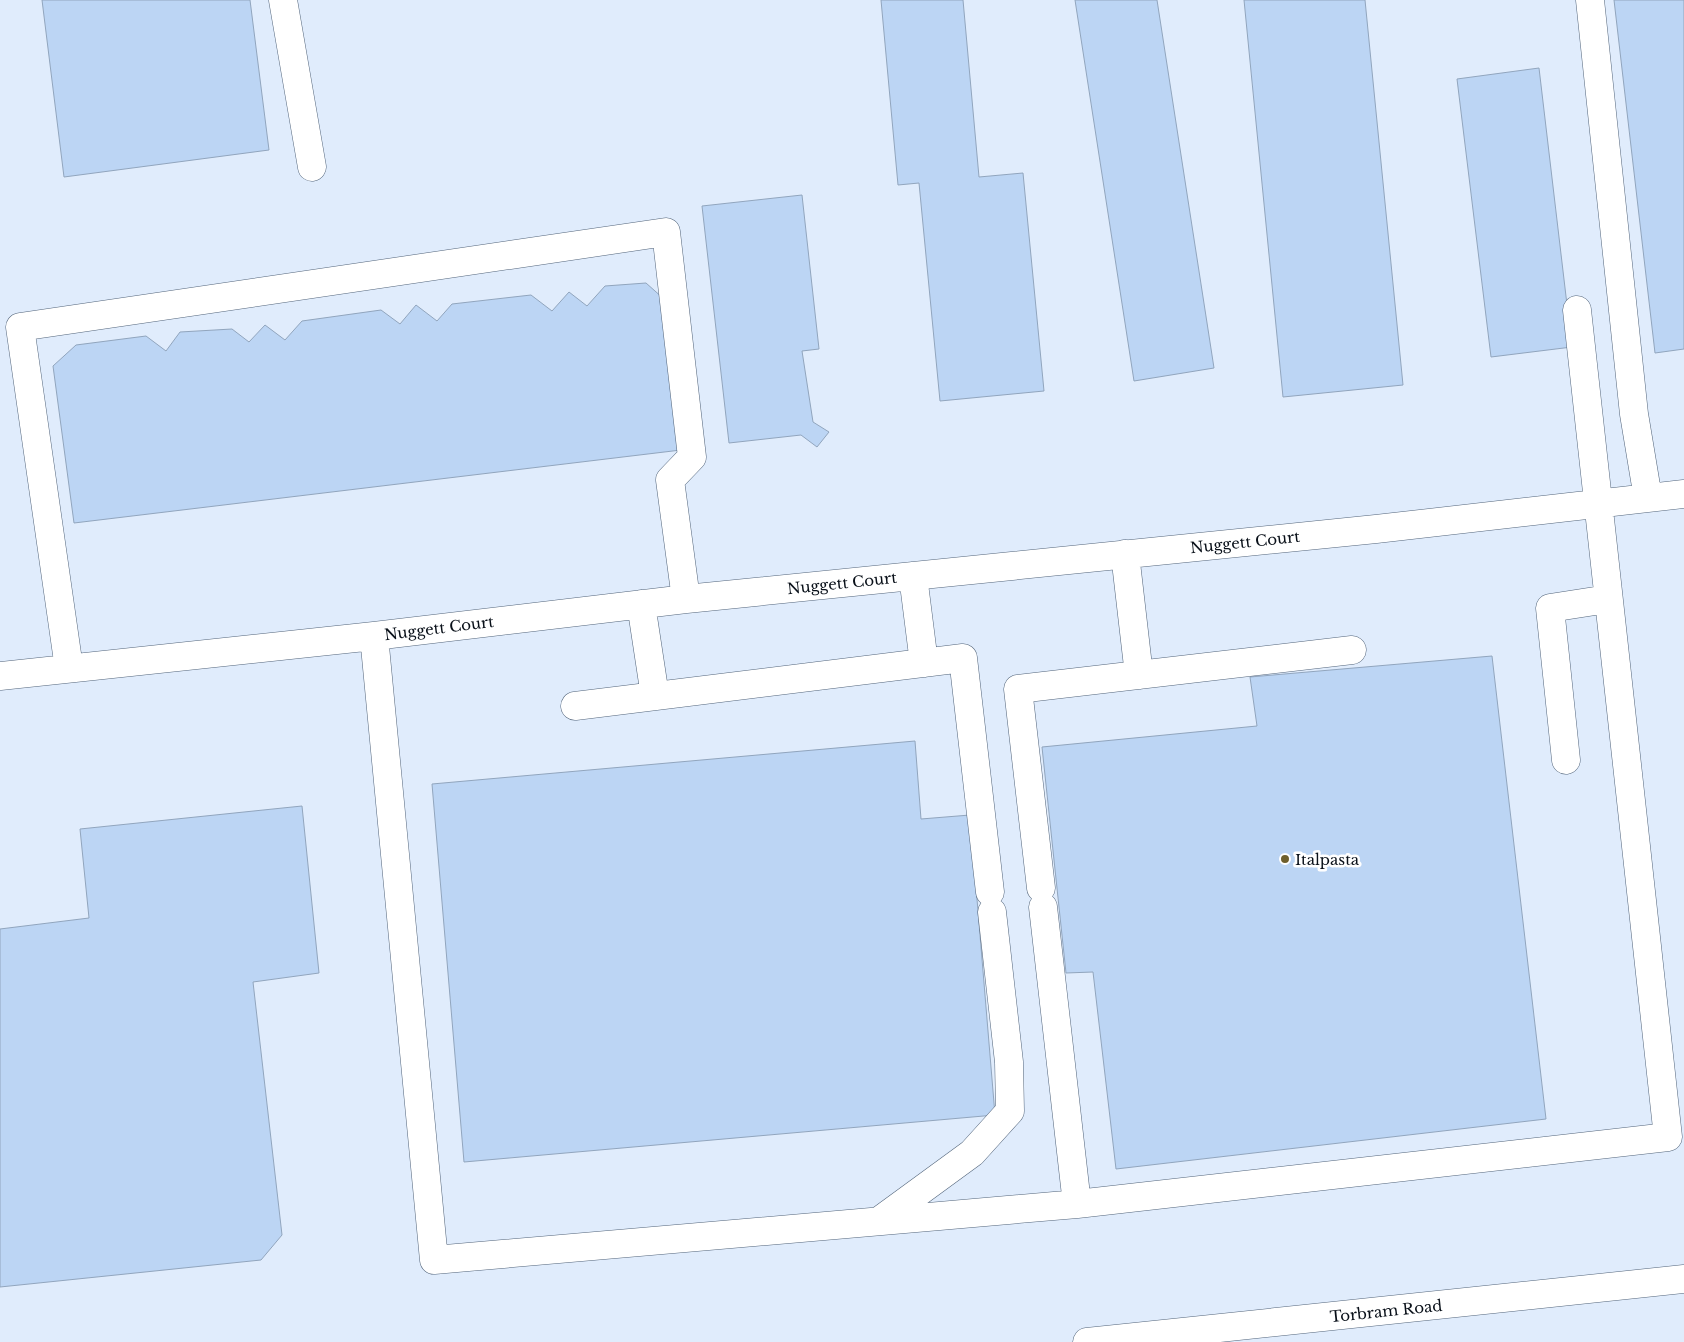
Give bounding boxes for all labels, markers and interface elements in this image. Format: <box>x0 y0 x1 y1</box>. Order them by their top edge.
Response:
street label: Nuggett Court <box>1189 527 1301 557</box>
street label: Nuggett Court <box>786 568 898 598</box>
street label: Nuggett Court <box>383 612 495 644</box>
place label: Italpasta <box>1295 850 1360 869</box>
marker: Italpasta <box>1279 853 1291 865</box>
street label: Torbram Road <box>1329 1296 1443 1326</box>

